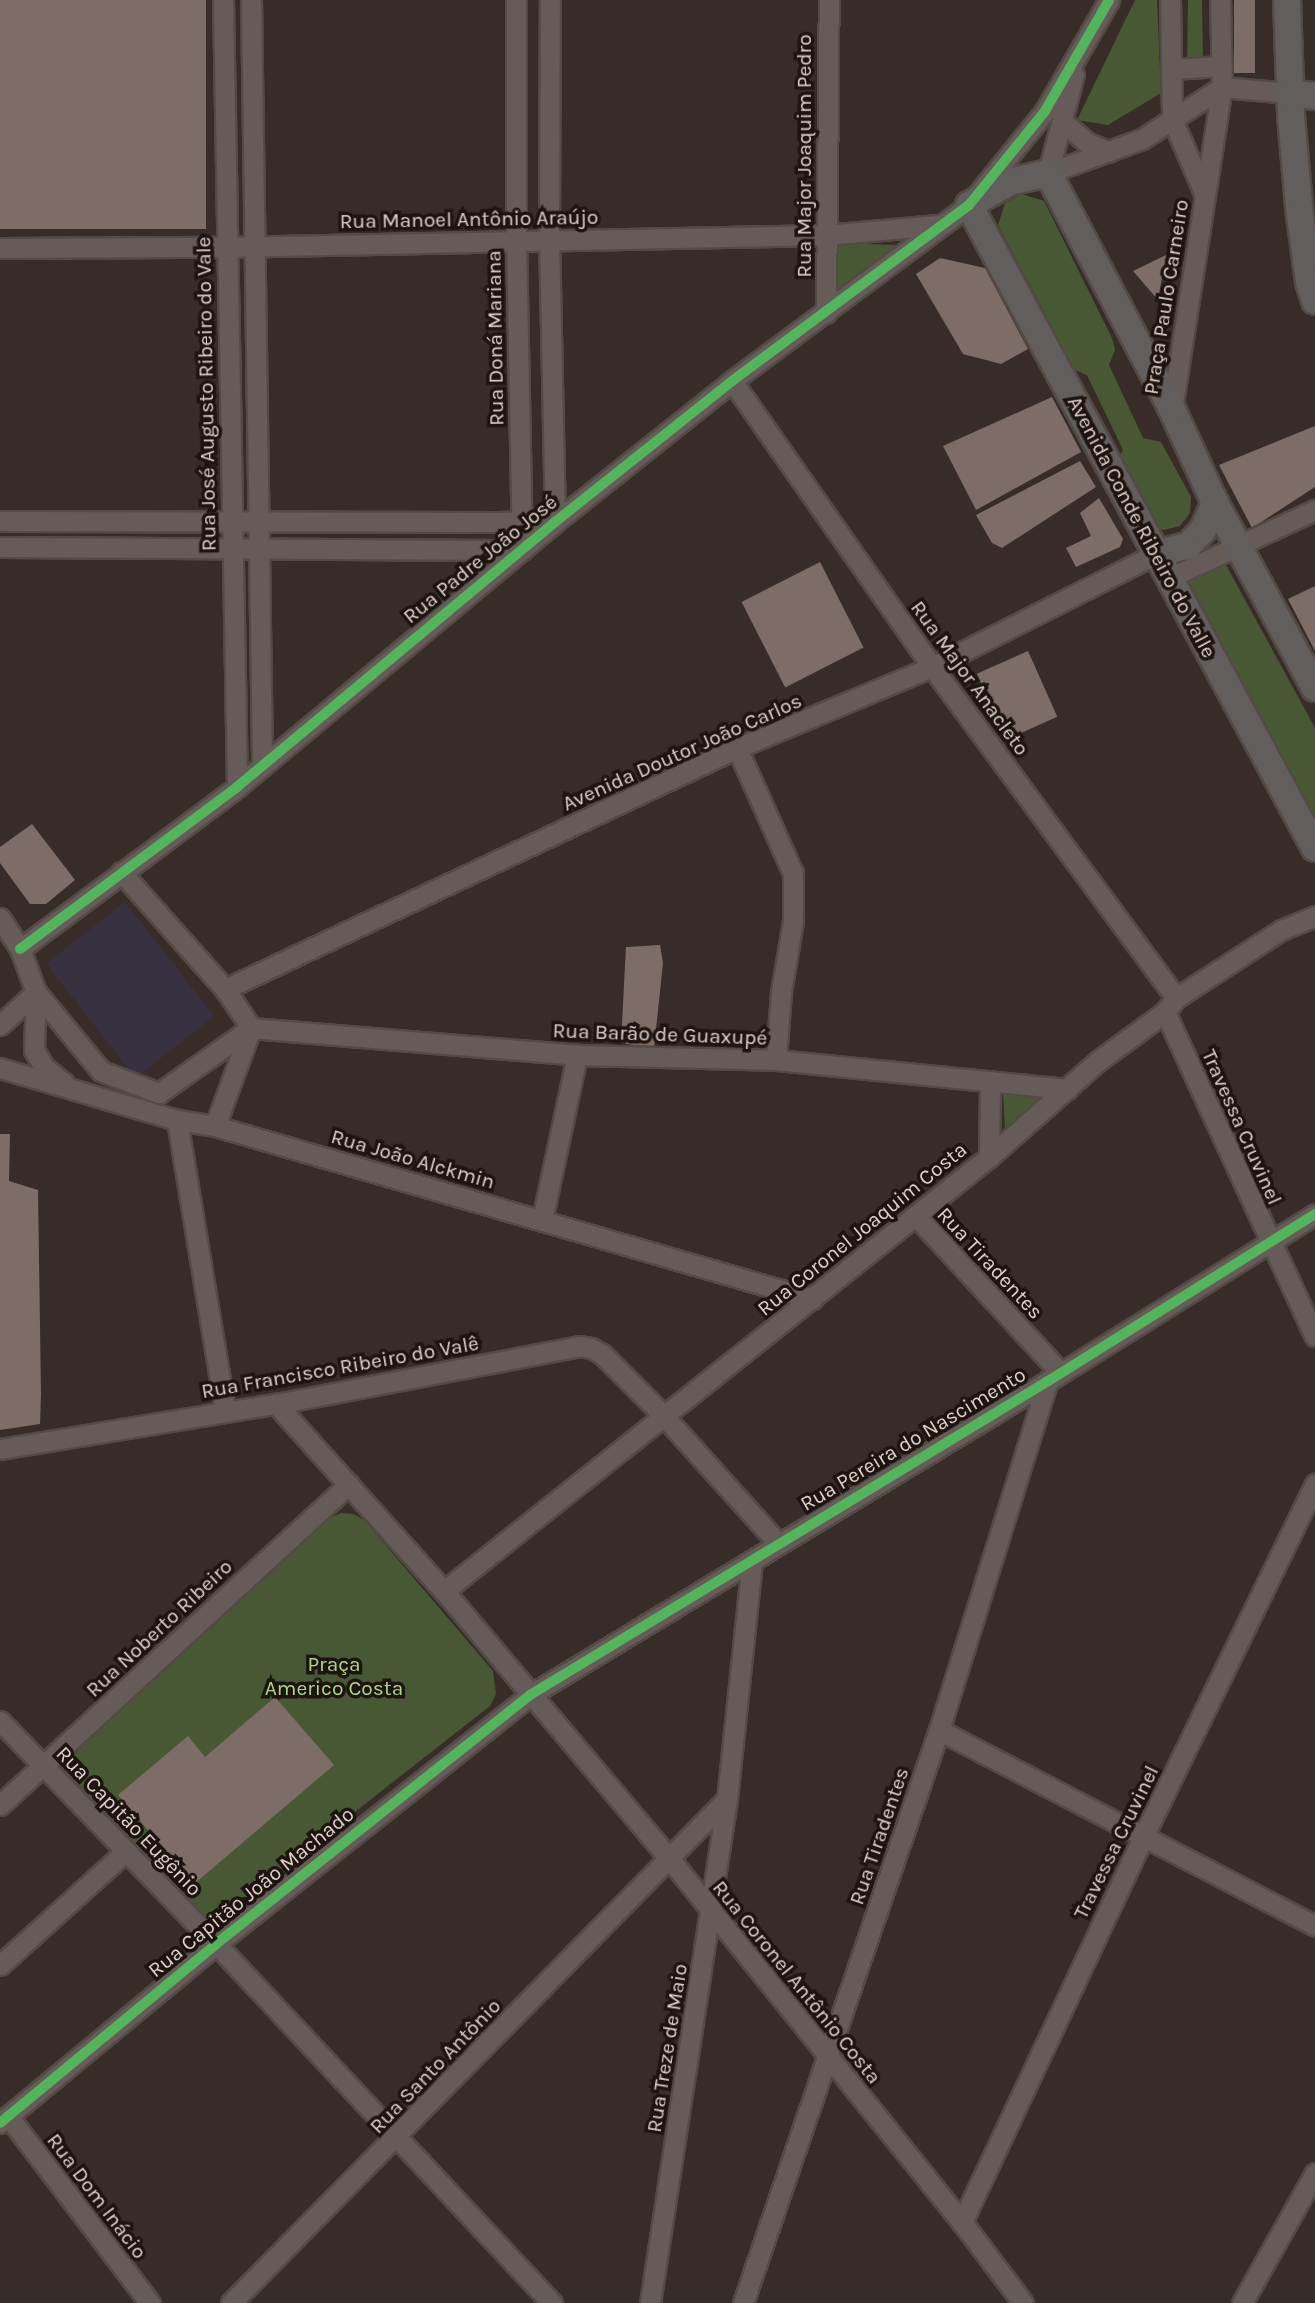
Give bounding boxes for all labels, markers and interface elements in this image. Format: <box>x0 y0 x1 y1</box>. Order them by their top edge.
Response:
street label: Rua Major Joaquim Pedro <box>791 34 817 278</box>
street label: Praça Paulo Carneiro <box>1138 198 1194 396</box>
street label: Rua Manoel Antônio Araújo <box>339 204 599 234</box>
street label: Rua José Augusto Ribeiro do Vale <box>191 237 221 551</box>
street label: Rua Doná Mariana <box>481 250 509 426</box>
street label: Avenida Conde Ribeiro do Valle <box>1062 392 1222 662</box>
street label: Rua Padre João José <box>398 489 562 629</box>
street label: Rua Major Anacleto <box>905 596 1035 760</box>
street label: Avenida Doutor João Carlos <box>558 688 806 816</box>
street label: Rua Barão de Guaxupé <box>552 1018 768 1050</box>
street label: Travessa Cruvinel <box>1196 1045 1288 1209</box>
street label: Rua João Alckmin <box>328 1124 498 1194</box>
street label: Rua Coronel Joaquim Costa <box>752 1137 972 1321</box>
street label: Rua Tiradentes <box>932 1202 1048 1324</box>
street label: Rua Francisco Ribeiro do Valê <box>199 1330 481 1404</box>
street label: Rua Pereira do Nascimento <box>796 1362 1030 1516</box>
street label: Rua Noberto Ribeiro <box>81 1554 237 1702</box>
park label: Praça Americo Costa <box>265 1651 403 1701</box>
street label: Rua Capitão Eugênio <box>51 1741 207 1901</box>
street label: Travessa Cruvinel <box>1068 1761 1164 1923</box>
street label: Rua Tiradentes <box>844 1764 914 1908</box>
street label: Rua Capitão João Machado <box>143 1801 359 1983</box>
street label: Rua Coronel Antônio Costa <box>707 1875 887 2089</box>
street label: Rua Treze de Maio <box>641 1962 693 2134</box>
street label: Rua Santo Antônio <box>364 1993 506 2139</box>
street label: Rua Dom Inácio <box>42 2128 152 2264</box>

